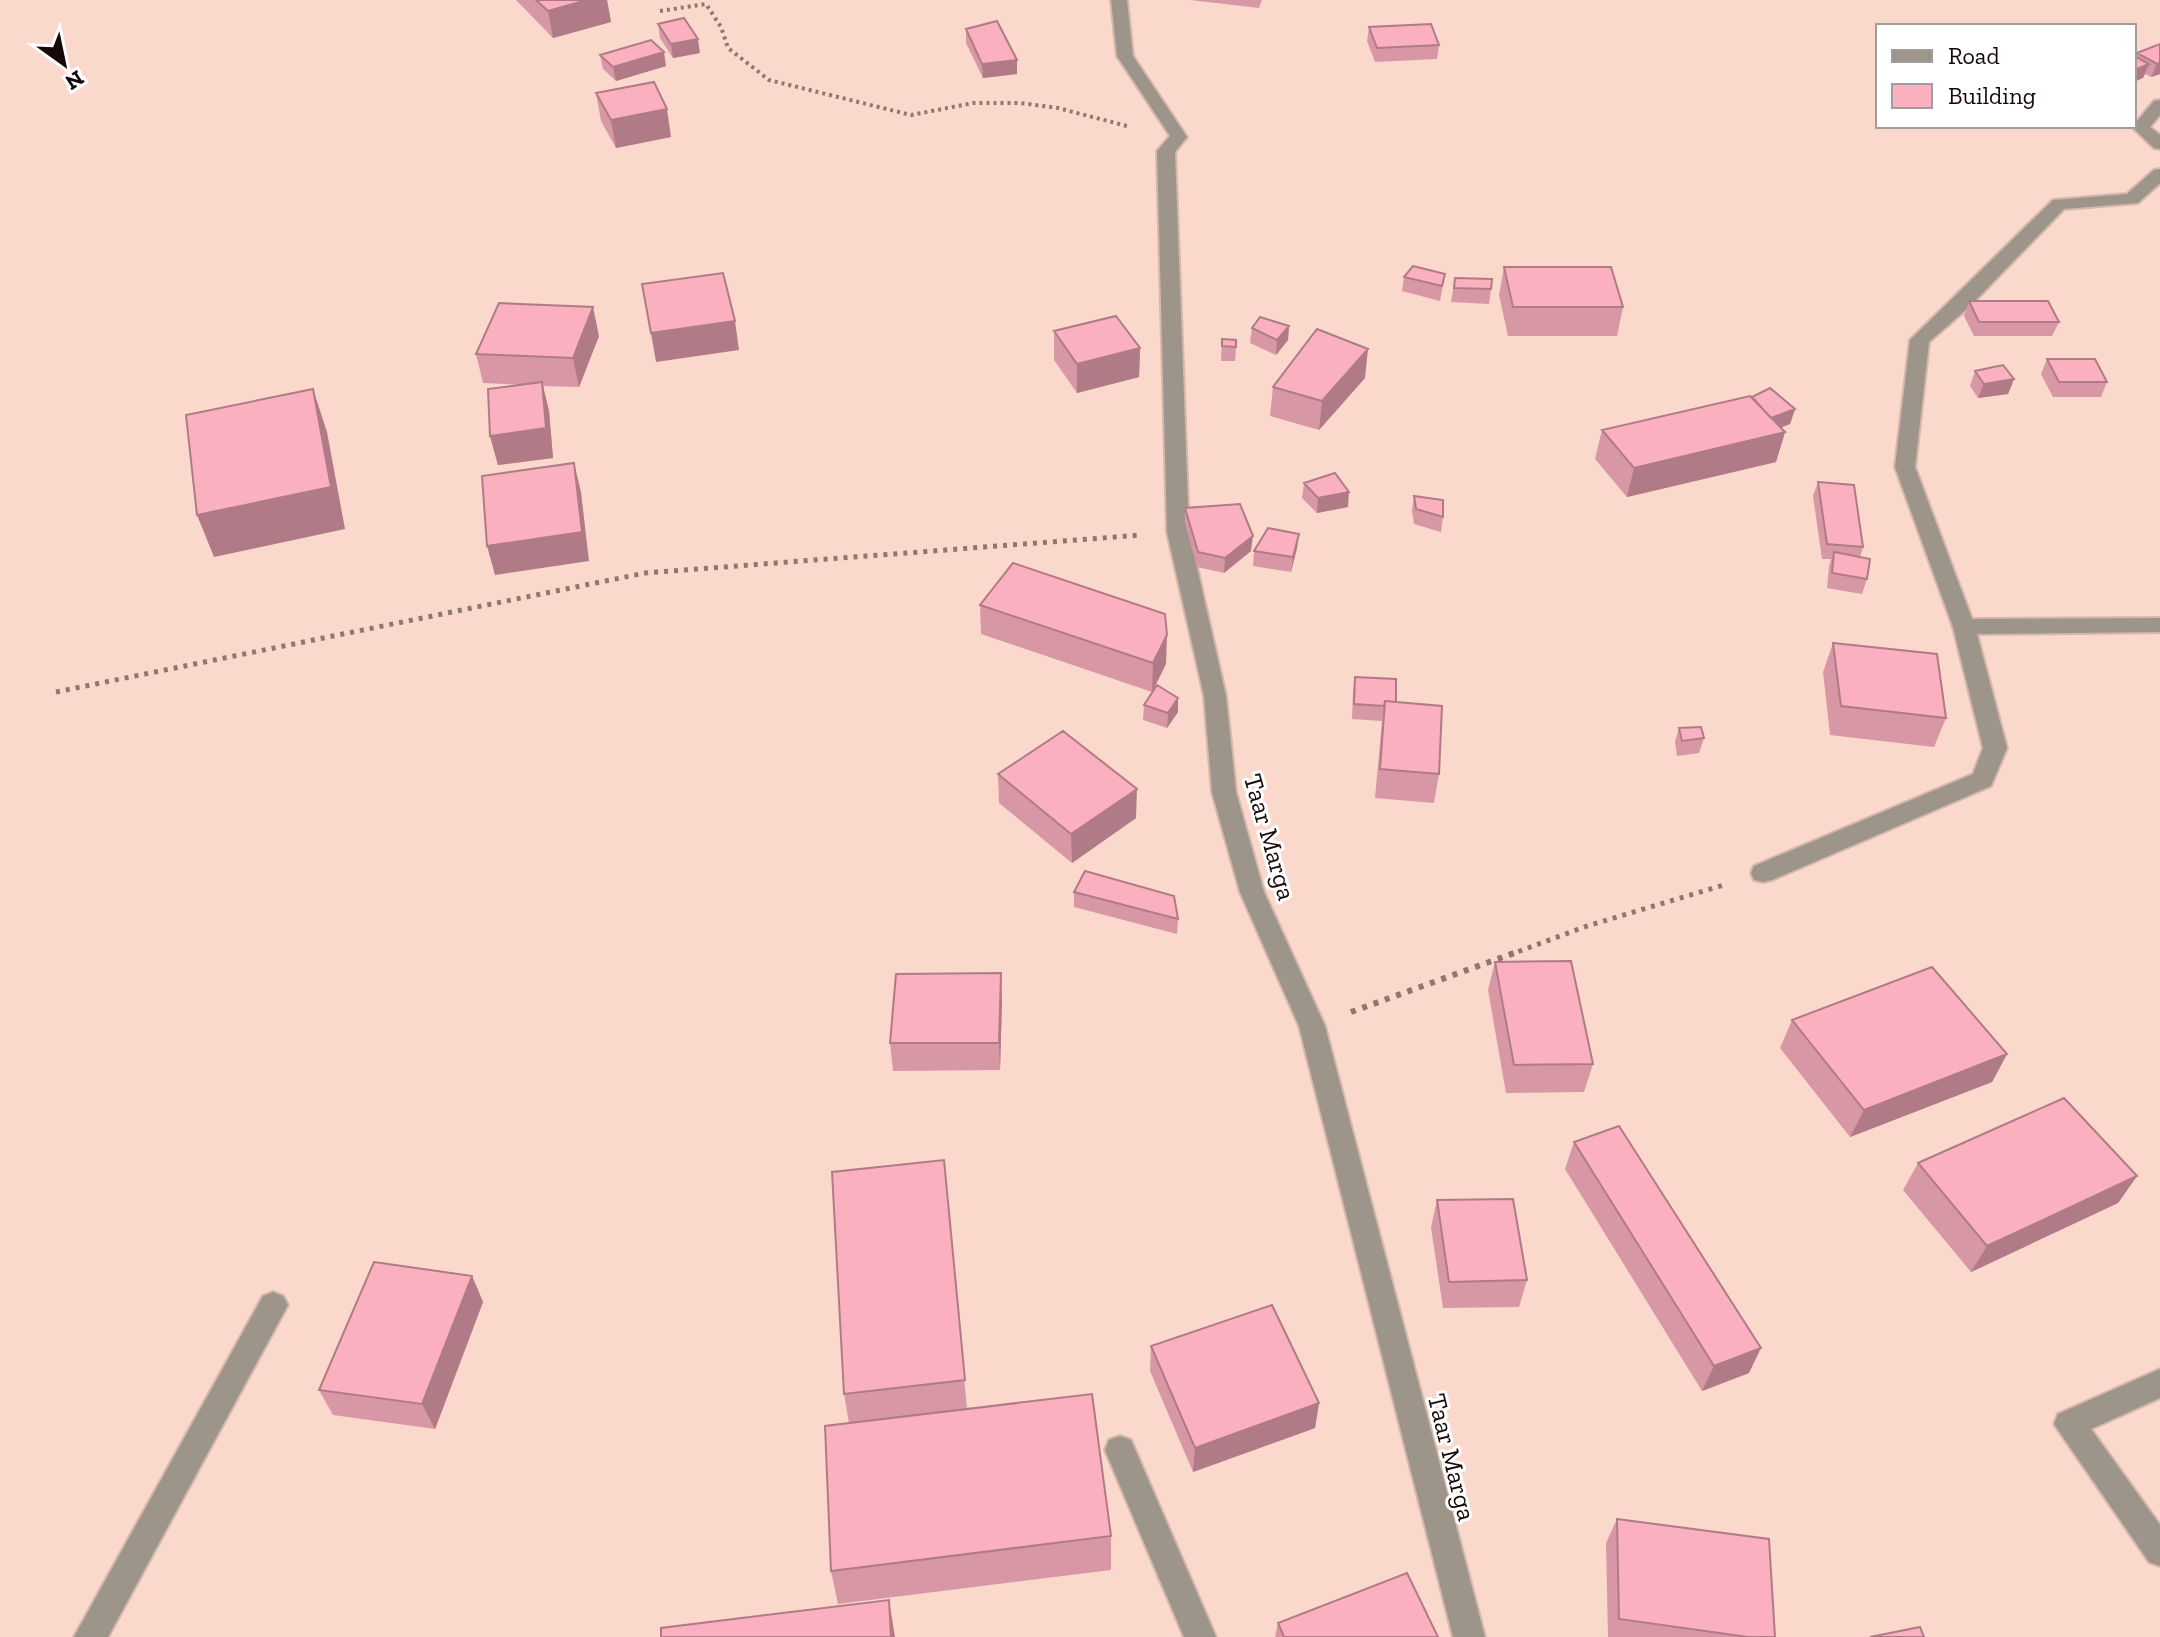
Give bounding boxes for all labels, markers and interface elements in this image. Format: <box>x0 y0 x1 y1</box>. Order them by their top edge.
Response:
north arrow <box>24 24 104 104</box>
legend <box>1876 24 2136 128</box>
text: Road <box>1948 41 2000 70</box>
text: N <box>60 64 89 96</box>
text: Building <box>1948 81 2036 110</box>
street label: Taar Marga <box>1237 770 1303 904</box>
street label: Taar Marga <box>1421 1390 1483 1524</box>

